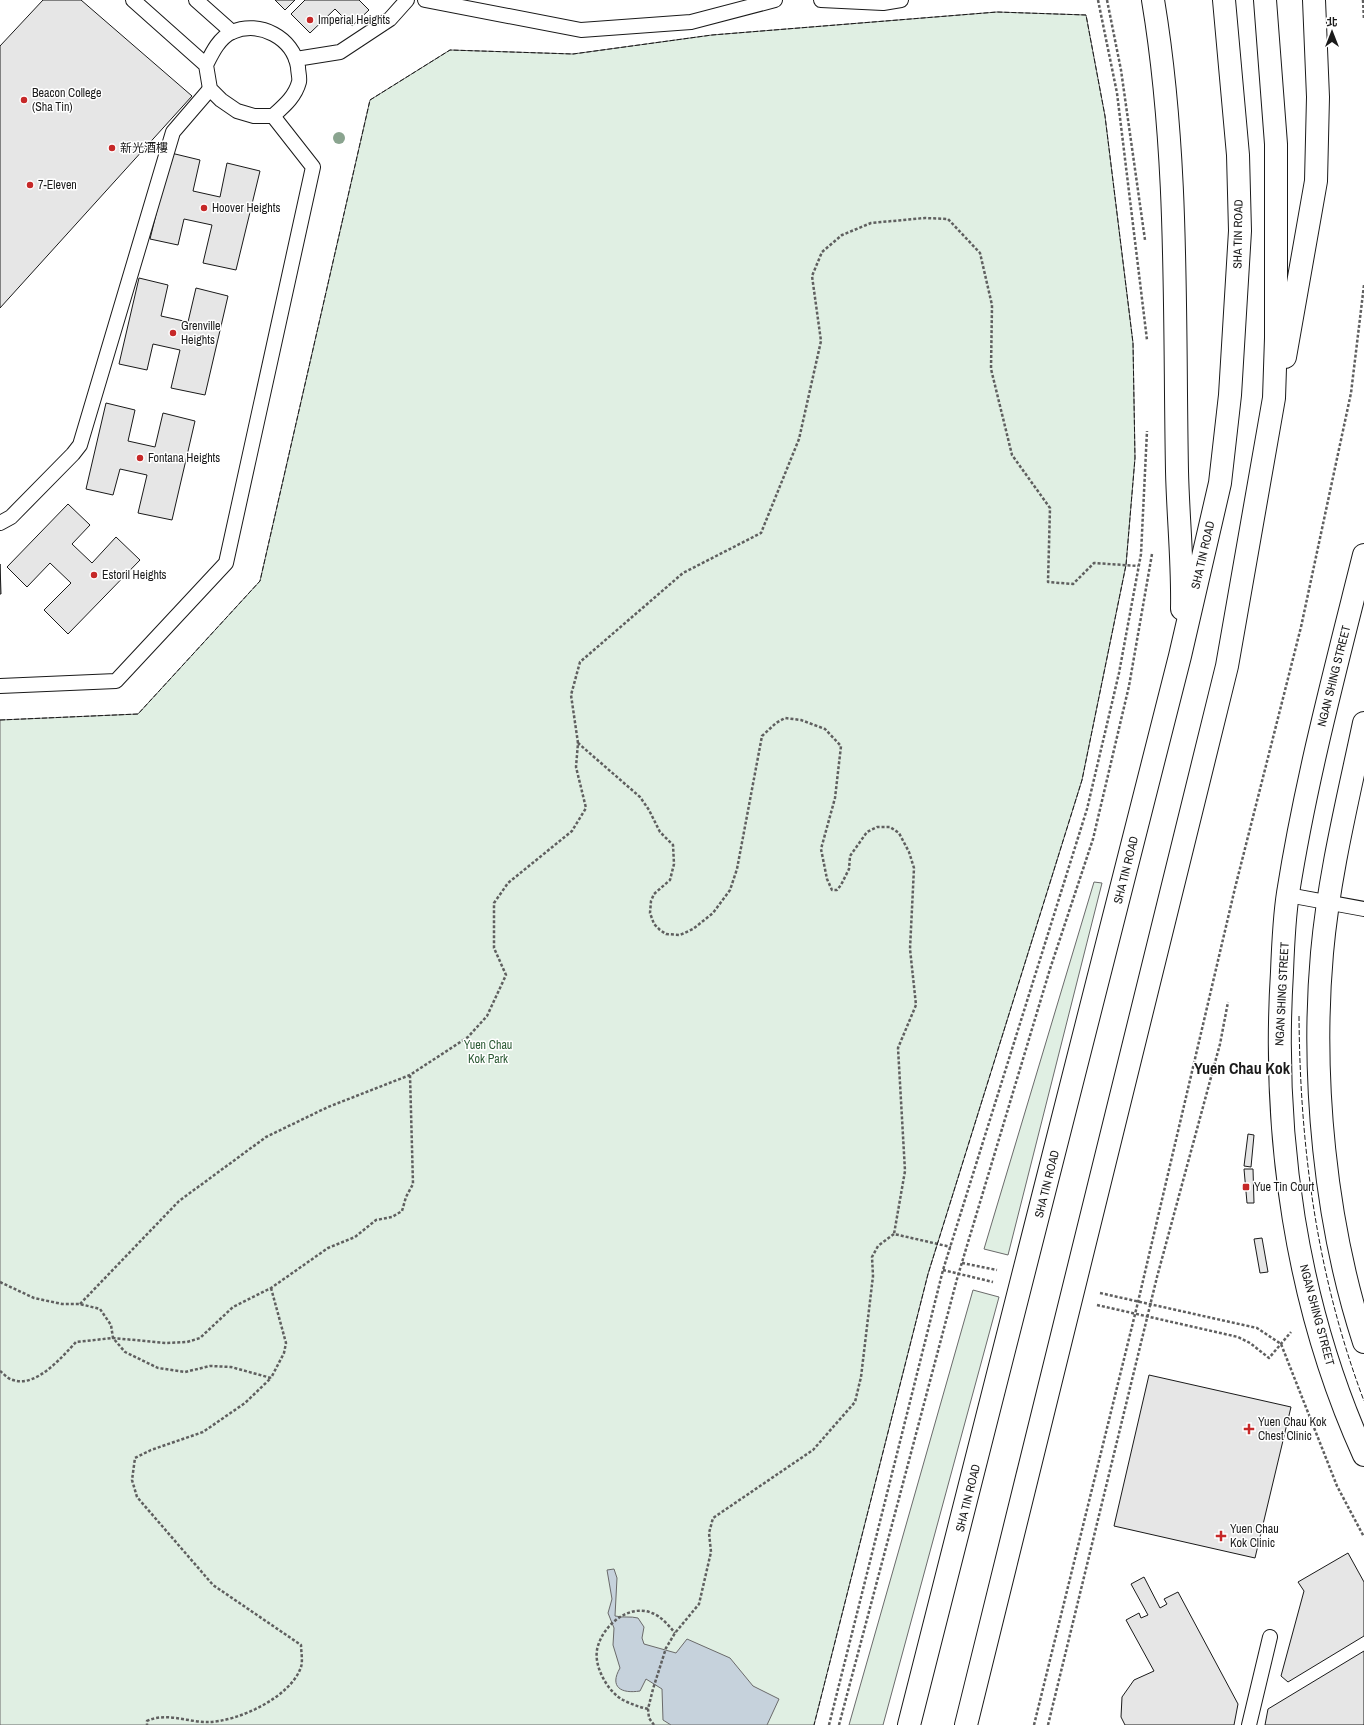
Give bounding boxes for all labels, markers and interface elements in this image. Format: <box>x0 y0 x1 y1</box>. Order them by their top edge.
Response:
place label: Imperial Heights <box>318 12 390 28</box>
north arrow <box>1312 12 1352 52</box>
marker: Imperial Heights <box>305 15 315 25</box>
text: 北 <box>1327 15 1338 29</box>
place label: Beacon College (Sha Tin) <box>32 85 101 115</box>
marker: Beacon College (Sha Tin) <box>19 95 29 105</box>
place label: 新光酒樓 <box>120 140 168 156</box>
marker: 新光酒樓 <box>107 143 117 153</box>
place label: 7-Eleven <box>38 177 77 193</box>
marker: 7-Eleven <box>25 180 35 190</box>
street label: SHA TIN ROAD <box>1229 199 1247 269</box>
place label: Hoover Heights <box>212 200 280 216</box>
marker: Hoover Heights <box>199 203 209 213</box>
place label: Grenville Heights <box>181 318 220 348</box>
marker: Grenville Heights <box>168 328 178 338</box>
place label: Fontana Heights <box>148 450 220 466</box>
marker: Fontana Heights <box>135 453 145 463</box>
street label: SHA TIN ROAD <box>1187 519 1219 591</box>
place label: Estoril Heights <box>102 567 167 583</box>
marker: Estoril Heights <box>89 570 99 580</box>
street label: NGAN SHING STREET <box>1314 624 1354 728</box>
street label: SHA TIN ROAD <box>1110 834 1142 906</box>
street label: NGAN SHING STREET <box>1271 942 1293 1046</box>
park label: Yuen Chau Kok Park <box>464 1037 512 1067</box>
district label: Yuen Chau Kok <box>1194 1057 1291 1079</box>
street label: SHA TIN ROAD <box>1031 1148 1063 1220</box>
place label: Yue Tin Court <box>1254 1179 1315 1195</box>
marker: Yue Tin Court <box>1241 1182 1251 1192</box>
street label: NGAN SHING STREET <box>1296 1263 1338 1367</box>
place label: Yuen Chau Kok Chest Clinic <box>1258 1414 1326 1444</box>
marker: Yuen Chau Kok Chest Clinic <box>1243 1423 1255 1435</box>
street label: SHA TIN ROAD <box>952 1462 984 1534</box>
place label: Yuen Chau Kok Clinic <box>1230 1521 1279 1551</box>
marker: Yuen Chau Kok Clinic <box>1215 1530 1227 1542</box>

